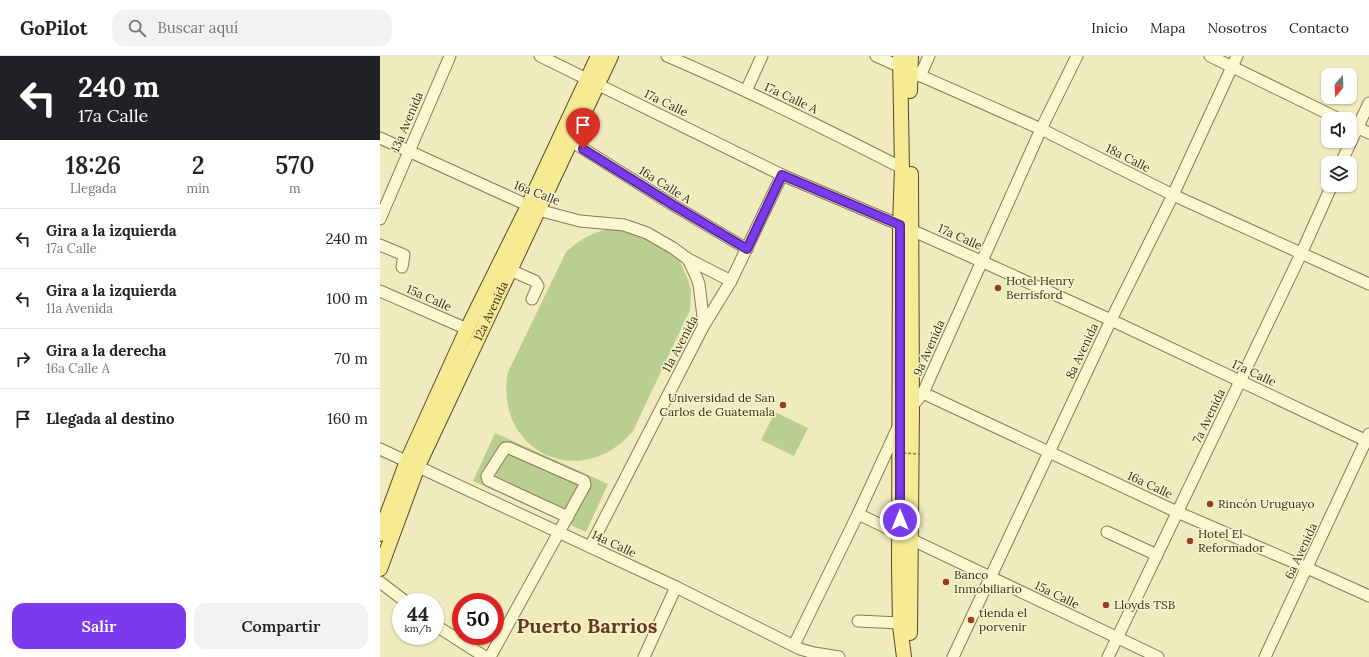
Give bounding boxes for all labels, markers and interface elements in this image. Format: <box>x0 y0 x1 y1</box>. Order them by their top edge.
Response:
search box <box>112 10 392 46</box>
text: GoPilot <box>20 16 88 40</box>
icon: search <box>126 17 148 39</box>
text: Buscar aquí <box>158 18 238 37</box>
text: Inicio <box>1091 19 1128 37</box>
text: Mapa <box>1150 19 1186 37</box>
text: Nosotros <box>1208 19 1267 37</box>
text: Contacto <box>1289 19 1349 37</box>
north arrow <box>1321 68 1357 104</box>
map controls <box>1321 68 1357 192</box>
text: 240 m <box>78 69 159 105</box>
icon: left <box>12 72 64 124</box>
street label: 17a Calle A <box>762 79 821 117</box>
street label: 17a Calle <box>642 86 691 120</box>
street label: 13a Avenida <box>387 89 426 154</box>
text: 17a Calle <box>78 104 148 127</box>
pin <box>566 108 600 149</box>
button: sound <box>1321 112 1357 148</box>
icon: arrive <box>572 114 594 136</box>
street label: 18a Calle <box>1103 140 1153 175</box>
text: 18:26 <box>65 150 121 181</box>
text: 2 <box>192 150 205 181</box>
text: 570 <box>275 150 315 181</box>
button: layers <box>1321 156 1357 192</box>
street label: 16a Calle A <box>636 163 695 207</box>
street label: 16a Calle <box>512 177 563 208</box>
text: Llegada <box>70 180 117 197</box>
text: min <box>187 180 210 197</box>
text: m <box>289 180 301 197</box>
street label: 17a Calle <box>936 220 985 253</box>
text: Gira a la izquierda <box>46 221 177 240</box>
icon: left <box>12 228 34 250</box>
text: 240 m <box>325 229 368 248</box>
text: 17a Calle <box>46 240 97 257</box>
place label: Hotel Henry Berrisford <box>1006 273 1075 302</box>
street label: 12a Avenida <box>470 279 511 343</box>
text: Gira a la izquierda <box>46 281 177 300</box>
street label: 15a Calle <box>404 281 455 314</box>
marker: Hotel Henry Berrisford <box>993 283 1003 293</box>
icon: left <box>12 288 34 310</box>
text: 100 m <box>327 289 368 308</box>
text: 11a Avenida <box>46 300 113 317</box>
street label: 11a Avenida <box>658 313 701 375</box>
street label: 9a Avenida <box>909 317 948 378</box>
street label: 8a Avenida <box>1062 320 1101 381</box>
text: Gira a la derecha <box>46 341 166 360</box>
icon: right <box>12 348 34 370</box>
text: 70 m <box>334 349 368 368</box>
street label: 17a Calle <box>1230 356 1279 389</box>
text: 16a Calle A <box>46 360 110 377</box>
street label: 7a Avenida <box>1189 386 1228 445</box>
place label: Universidad de San Carlos de Guatemala <box>660 390 775 419</box>
marker: Universidad de San Carlos de Guatemala <box>778 400 788 410</box>
icon: arrive <box>12 408 34 430</box>
text: Llegada al destino <box>46 409 175 428</box>
text: 160 m <box>327 409 368 428</box>
street label: 16a Calle <box>1125 468 1176 502</box>
place label: Rincón Uruguayo <box>1218 496 1314 511</box>
position arrow <box>879 499 921 541</box>
marker: Rincón Uruguayo <box>1205 499 1215 509</box>
street label: 6a Avenida <box>1281 520 1320 581</box>
place label: Hotel El Reformador <box>1198 526 1265 555</box>
street label: 14a Calle <box>589 527 640 561</box>
marker: Hotel El Reformador <box>1185 536 1195 546</box>
place label: Banco Inmobiliario <box>954 567 1022 596</box>
marker: Banco Inmobiliario <box>941 577 951 587</box>
street label: 15a Calle <box>1032 577 1082 612</box>
speed limit sign: 50 <box>452 593 504 645</box>
place label: Lloyds TSB <box>1114 597 1175 612</box>
marker: Lloyds TSB <box>1101 600 1111 610</box>
text: 44 <box>407 601 429 626</box>
button: Salir <box>12 603 186 649</box>
button: Compartir <box>194 603 368 649</box>
place label: tienda el porvenir <box>979 605 1028 634</box>
district label: Puerto Barrios <box>517 613 658 638</box>
marker: tienda el porvenir <box>966 615 976 625</box>
text: km/h <box>404 622 432 635</box>

